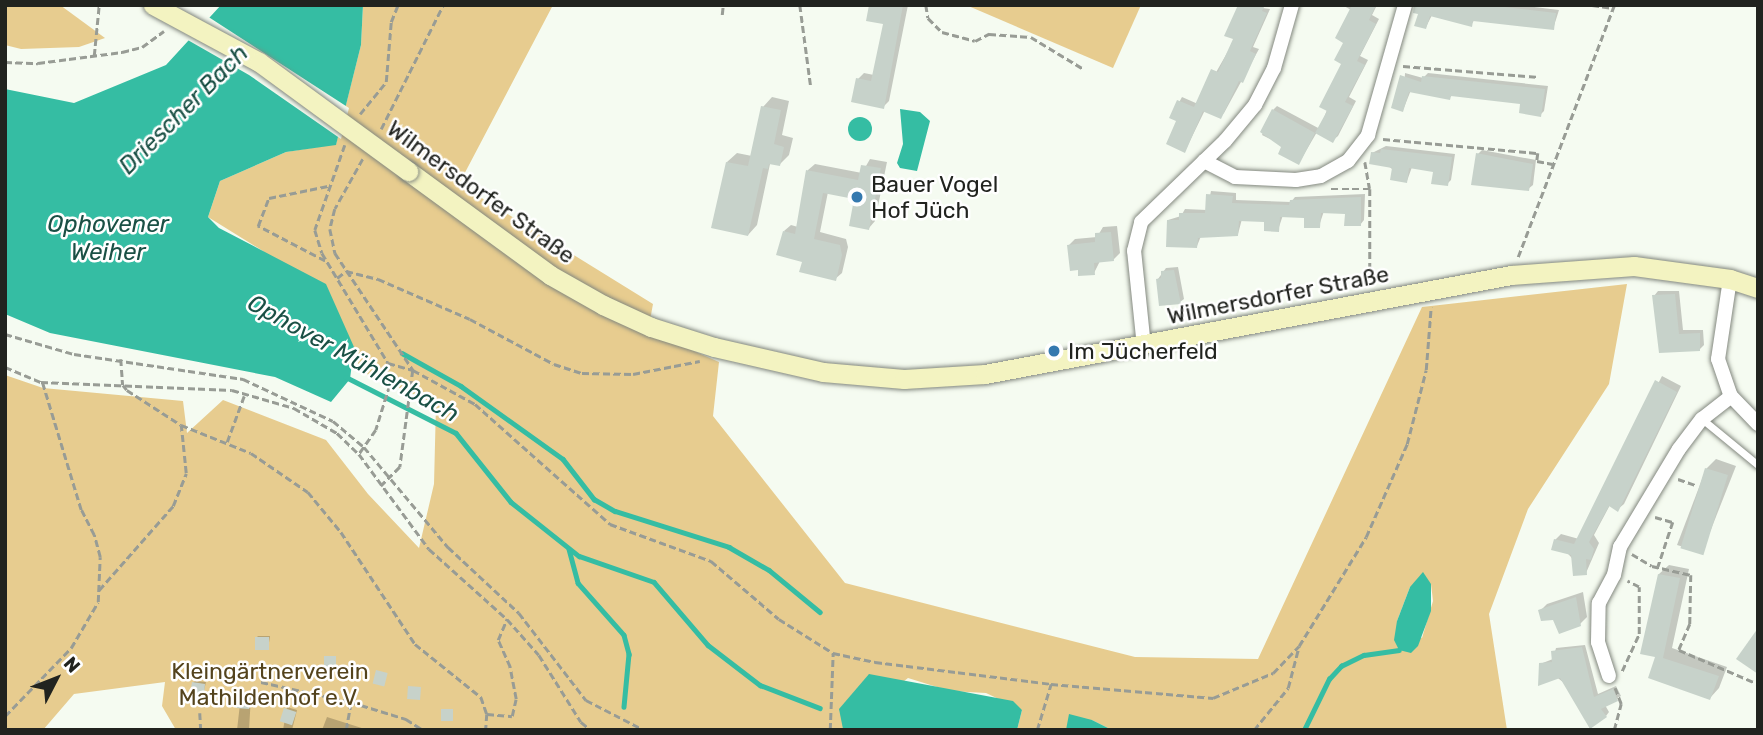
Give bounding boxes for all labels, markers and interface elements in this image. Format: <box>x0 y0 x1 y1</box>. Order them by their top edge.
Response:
water label: Driescher Bach <box>113 39 255 181</box>
street label: Wilmersdorfer Straße <box>382 114 580 270</box>
place label: Bauer Vogel Hof Jüch <box>871 170 999 224</box>
marker: Bauer Vogel Hof Jüch <box>849 189 865 205</box>
water label: Ophovener Weiher <box>47 211 169 267</box>
street label: Wilmersdorfer Straße <box>1165 260 1391 330</box>
water label: Ophover Mühlenbach <box>242 289 464 429</box>
place label: Im Jücherfeld <box>1068 337 1218 365</box>
marker: Im Jücherfeld <box>1046 343 1062 359</box>
north arrow <box>21 644 91 714</box>
text: N <box>59 652 85 677</box>
park label: Kleingärtnerverein Mathildenhof e.V. <box>171 657 369 711</box>

